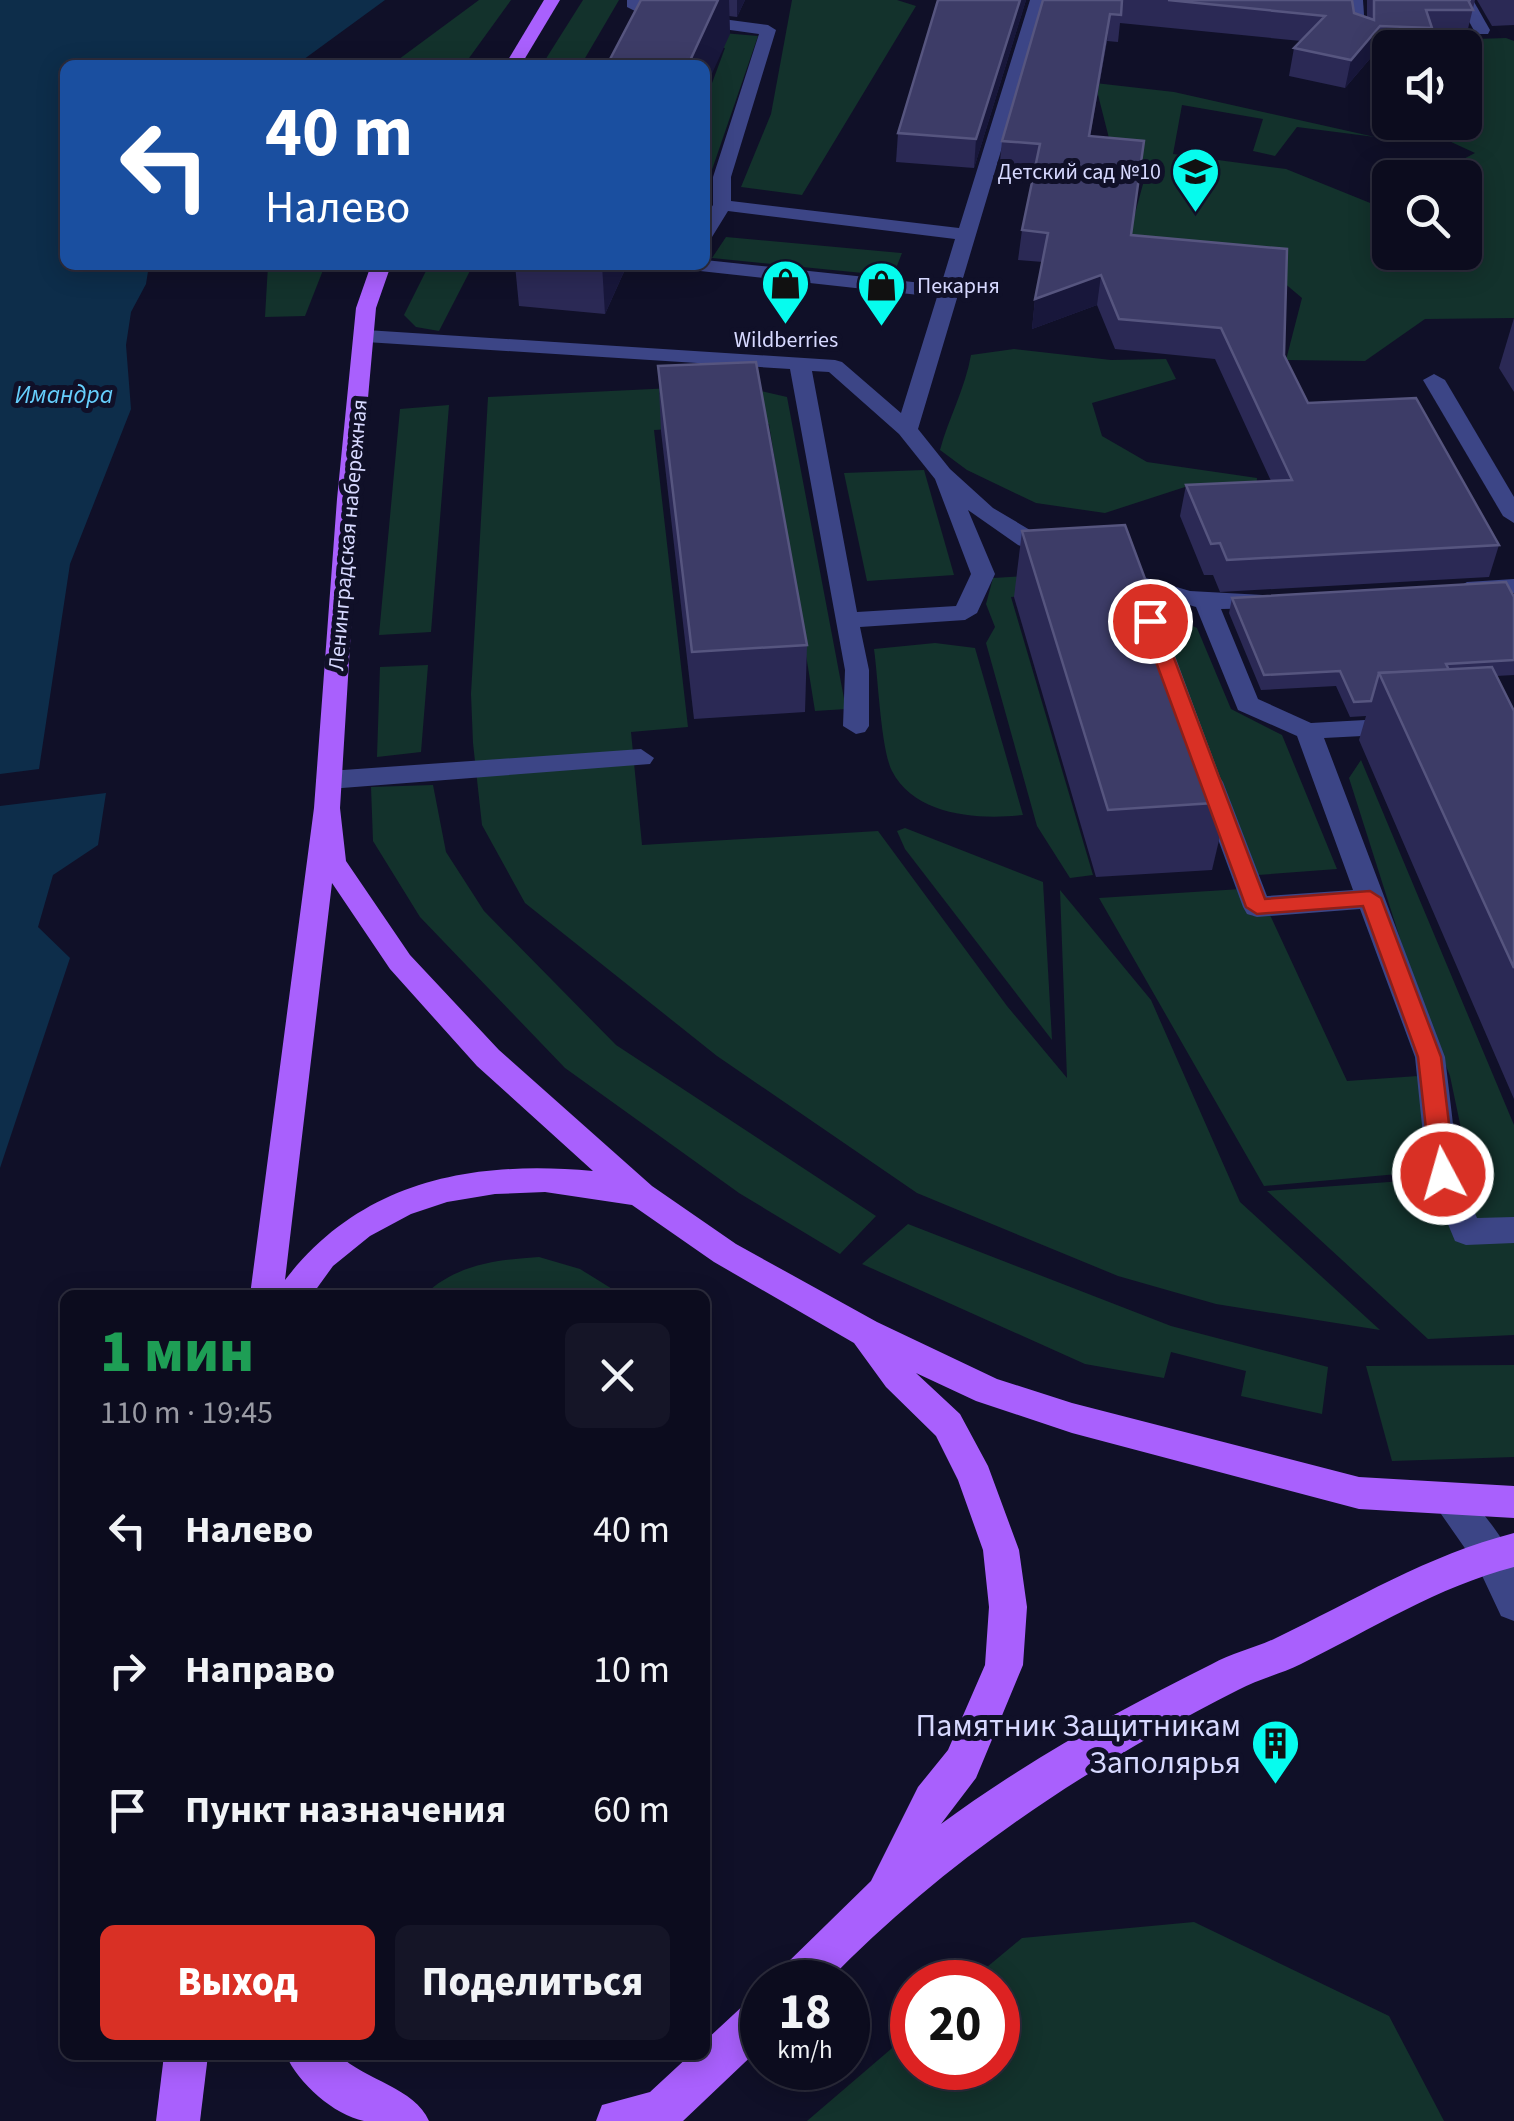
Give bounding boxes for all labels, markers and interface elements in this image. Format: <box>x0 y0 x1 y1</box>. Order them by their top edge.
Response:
map controls <box>1372 30 1482 270</box>
button: sound <box>1372 30 1482 140</box>
text: 40 m <box>265 83 413 183</box>
icon: left <box>100 100 230 230</box>
school or university icon: Детский сад №10 <box>1170 146 1222 214</box>
place label: Детский сад №10 <box>998 156 1161 188</box>
button: search <box>1372 160 1482 270</box>
text: Налево <box>265 176 411 240</box>
shop icon: Wildberries <box>760 258 812 326</box>
shop icon: Пекарня <box>856 260 908 328</box>
place label: Пекарня <box>917 270 1000 302</box>
place label: Wildberries <box>734 324 838 356</box>
water label: Имандра <box>15 377 113 413</box>
street label: Ленинградская набережная <box>320 398 376 672</box>
pin <box>1108 579 1193 664</box>
icon: arrive <box>1123 594 1178 649</box>
position arrow <box>1391 1122 1495 1226</box>
text: 1 мин <box>100 1310 254 1395</box>
button: close <box>565 1323 670 1428</box>
text: 110 m · 19:45 <box>100 1390 273 1436</box>
icon: left <box>100 1503 155 1558</box>
text: Налево <box>185 1503 313 1557</box>
text: 40 m <box>593 1503 670 1557</box>
icon: right <box>100 1643 155 1698</box>
text: Направо <box>185 1643 335 1697</box>
text: 10 m <box>593 1643 670 1697</box>
place label: Памятник Защитникам Заполярья <box>916 1703 1241 1786</box>
building icon: Памятник Защитникам Заполярья <box>1250 1718 1302 1786</box>
icon: arrive <box>100 1783 155 1838</box>
text: Пункт назначения <box>185 1783 506 1837</box>
text: 60 m <box>593 1783 670 1837</box>
button: Выход <box>100 1925 375 2040</box>
button: Поделиться <box>395 1925 670 2040</box>
speed limit sign: 20 <box>890 1960 1020 2090</box>
text: 18 <box>779 1977 831 2048</box>
text: km/h <box>777 2032 833 2068</box>

